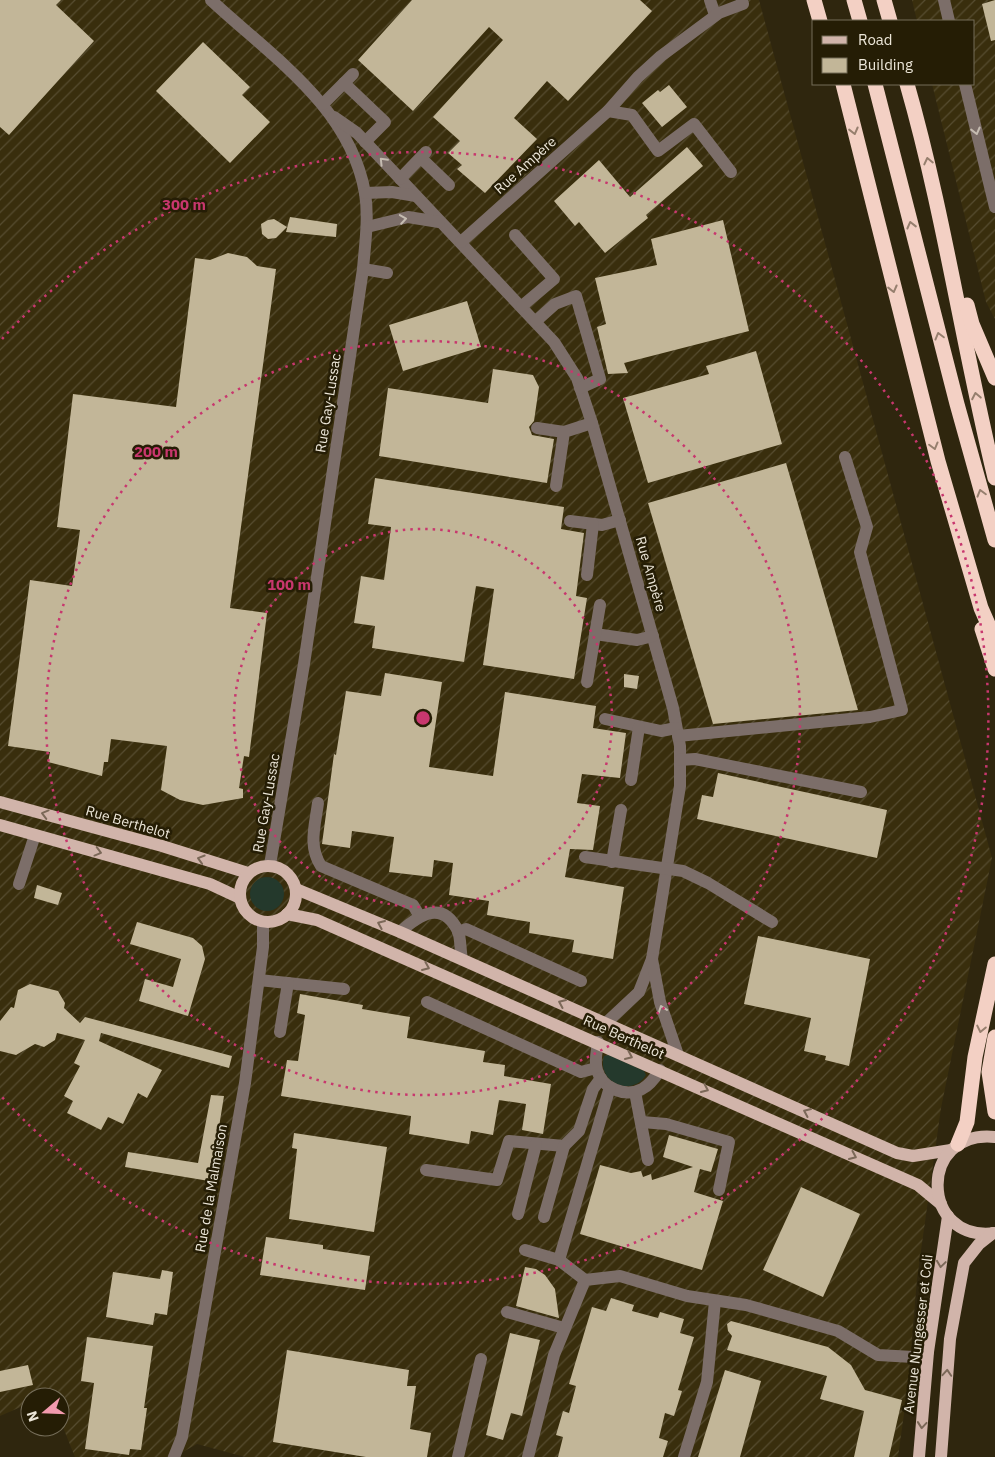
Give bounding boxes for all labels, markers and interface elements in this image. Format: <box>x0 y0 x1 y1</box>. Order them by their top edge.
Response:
legend <box>812 20 975 85</box>
text: Road <box>858 30 893 49</box>
text: Building <box>858 55 913 74</box>
one-way arrow <box>849 127 859 135</box>
one-way arrow <box>970 127 981 136</box>
street label: Rue Ampère <box>490 132 560 198</box>
one-way arrow <box>923 156 934 165</box>
one-way arrow <box>380 157 389 166</box>
text: 300 m <box>162 195 206 214</box>
one-way arrow <box>398 214 407 224</box>
one-way arrow <box>906 222 916 230</box>
one-way arrow <box>887 284 898 293</box>
one-way arrow <box>934 331 945 340</box>
street label: Rue Gay-Lussac <box>311 352 345 454</box>
one-way arrow <box>971 392 982 401</box>
text: 200 m <box>134 442 178 461</box>
one-way arrow <box>928 442 939 451</box>
one-way arrow <box>977 489 987 497</box>
street label: Rue Ampère <box>632 534 670 614</box>
text: 100 m <box>267 575 311 594</box>
centre of rings <box>414 709 432 727</box>
street label: Rue Gay-Lussac <box>248 752 284 854</box>
street label: Rue Berthelot <box>84 801 172 843</box>
one-way arrow <box>41 809 50 820</box>
one-way arrow <box>93 846 101 856</box>
one-way arrow <box>198 855 206 865</box>
one-way arrow <box>377 919 386 930</box>
one-way arrow <box>421 961 430 972</box>
one-way arrow <box>558 999 567 1010</box>
one-way arrow <box>658 1005 668 1014</box>
street label: Rue Berthelot <box>581 1011 667 1063</box>
one-way arrow <box>976 1025 987 1034</box>
one-way arrow <box>624 1049 633 1060</box>
one-way arrow <box>700 1083 709 1094</box>
one-way arrow <box>803 1108 812 1119</box>
street label: Rue de la Malmaison <box>191 1122 231 1254</box>
one-way arrow <box>848 1149 857 1160</box>
street label: Avenue Nungesser et Coli <box>899 1253 937 1415</box>
one-way arrow <box>936 1260 947 1268</box>
one-way arrow <box>942 1369 953 1377</box>
north arrow <box>20 1387 70 1437</box>
text: N <box>23 1409 43 1424</box>
one-way arrow <box>916 1421 927 1429</box>

